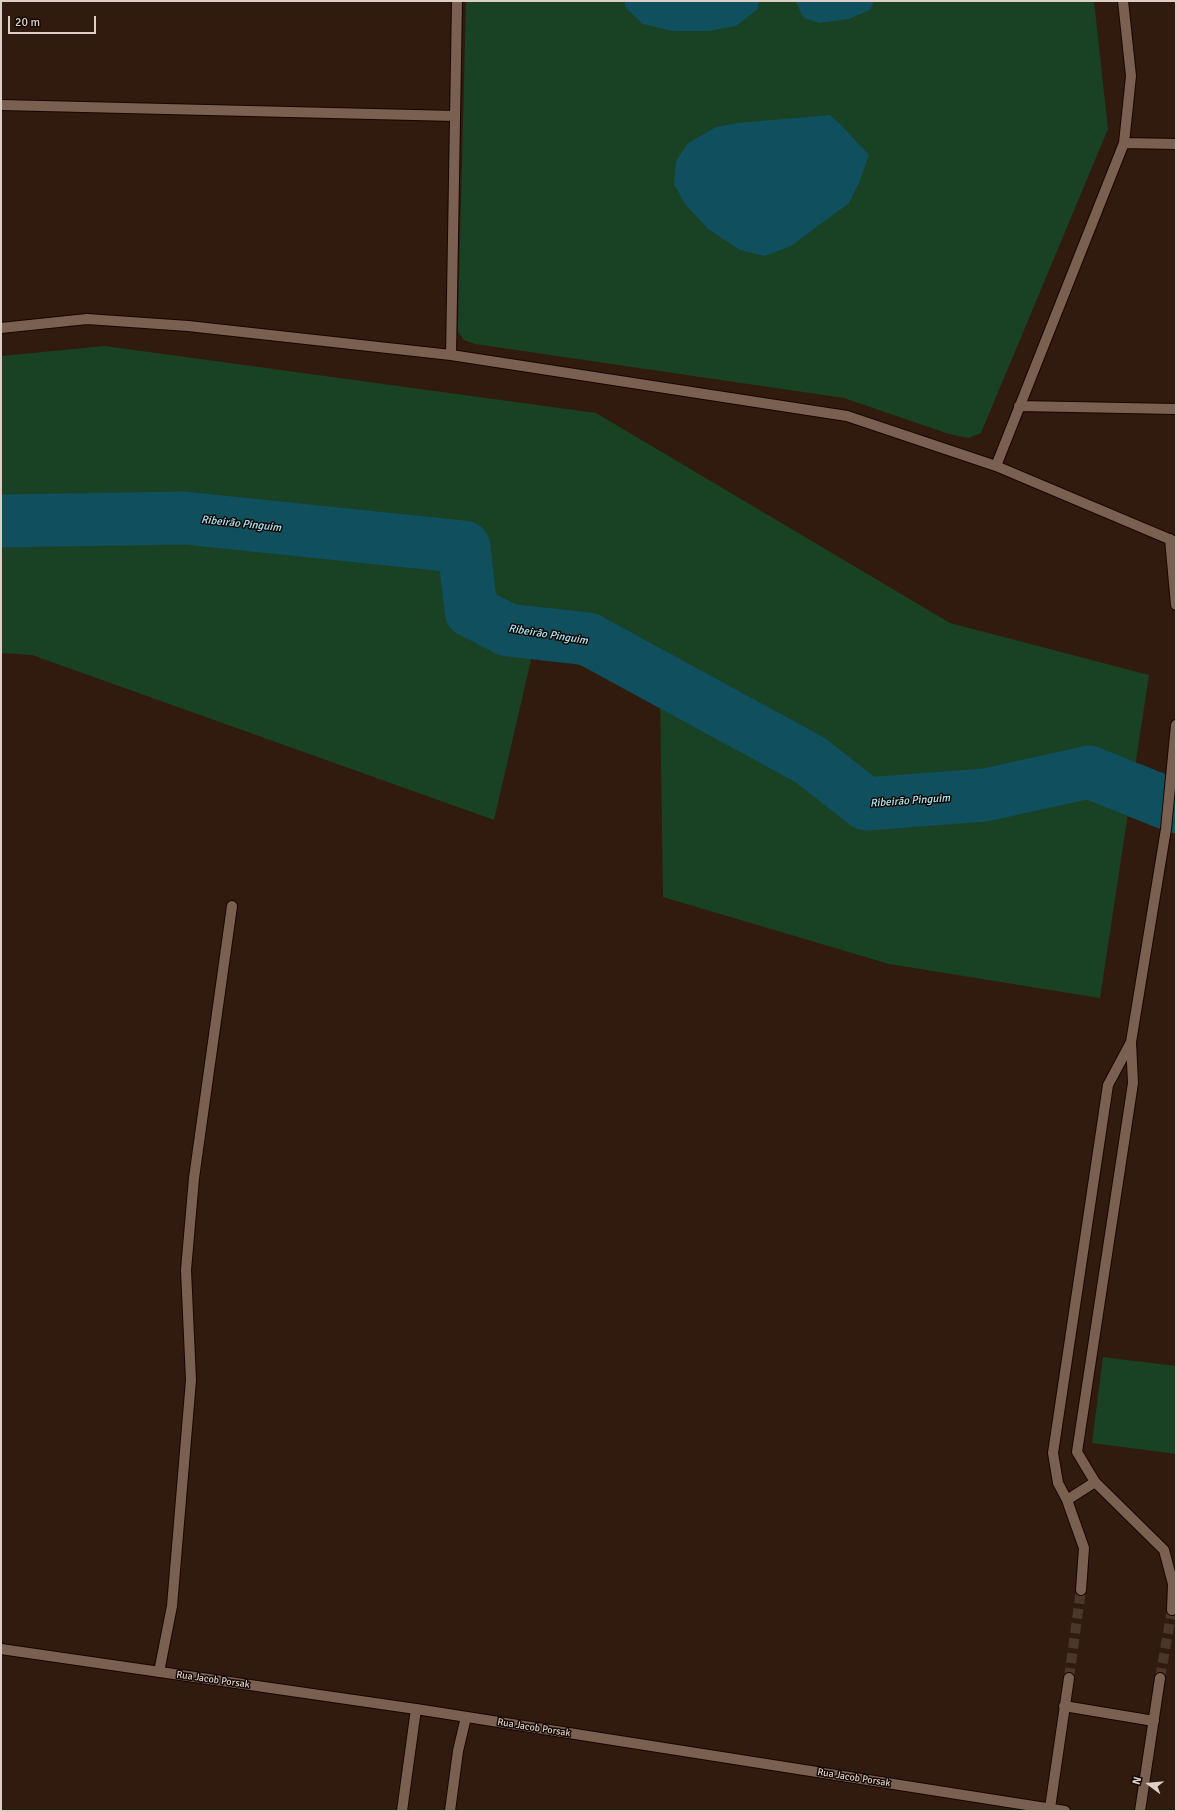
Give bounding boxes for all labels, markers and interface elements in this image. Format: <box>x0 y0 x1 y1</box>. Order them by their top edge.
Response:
scale bar <box>10 8 98 34</box>
text: 20 m <box>15 15 40 30</box>
water label: Ribeirão Pinguim <box>200 513 282 535</box>
water label: Ribeirão Pinguim <box>507 622 589 648</box>
water label: Ribeirão Pinguim <box>870 792 950 810</box>
street label: Rua Jacob Porsak <box>176 1669 250 1691</box>
street label: Rua Jacob Porsak <box>497 1716 571 1740</box>
north arrow <box>1129 1764 1169 1804</box>
street label: Rua Jacob Porsak <box>817 1766 891 1790</box>
text: N <box>1130 1775 1144 1786</box>

